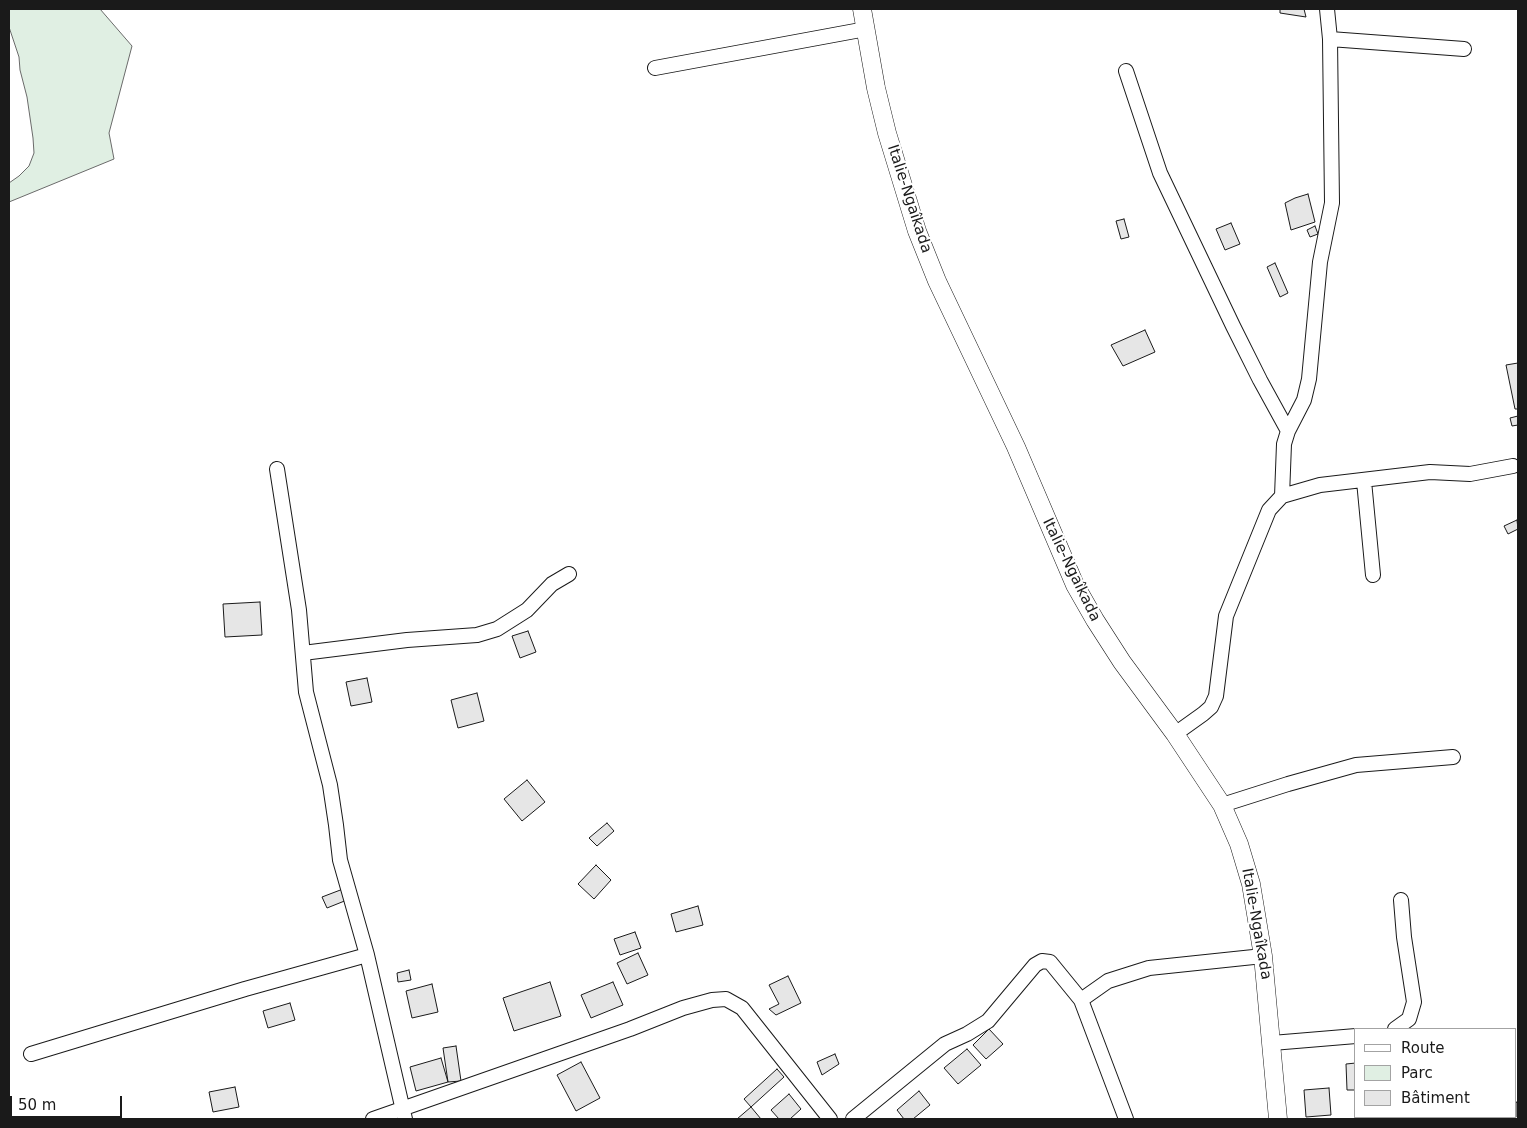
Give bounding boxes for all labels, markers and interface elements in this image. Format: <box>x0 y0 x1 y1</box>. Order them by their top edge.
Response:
street label: Italie-Ngaîkada <box>883 143 935 255</box>
street label: Italie-Ngaîkada <box>1038 515 1104 625</box>
street label: Italie-Ngaîkada <box>1237 867 1275 981</box>
legend <box>1354 1028 1517 1118</box>
text: Route <box>1401 1039 1445 1057</box>
text: Parc <box>1401 1064 1433 1082</box>
scale bar <box>12 1086 125 1118</box>
text: Bâtiment <box>1401 1089 1470 1107</box>
text: 50 m <box>18 1096 56 1114</box>

